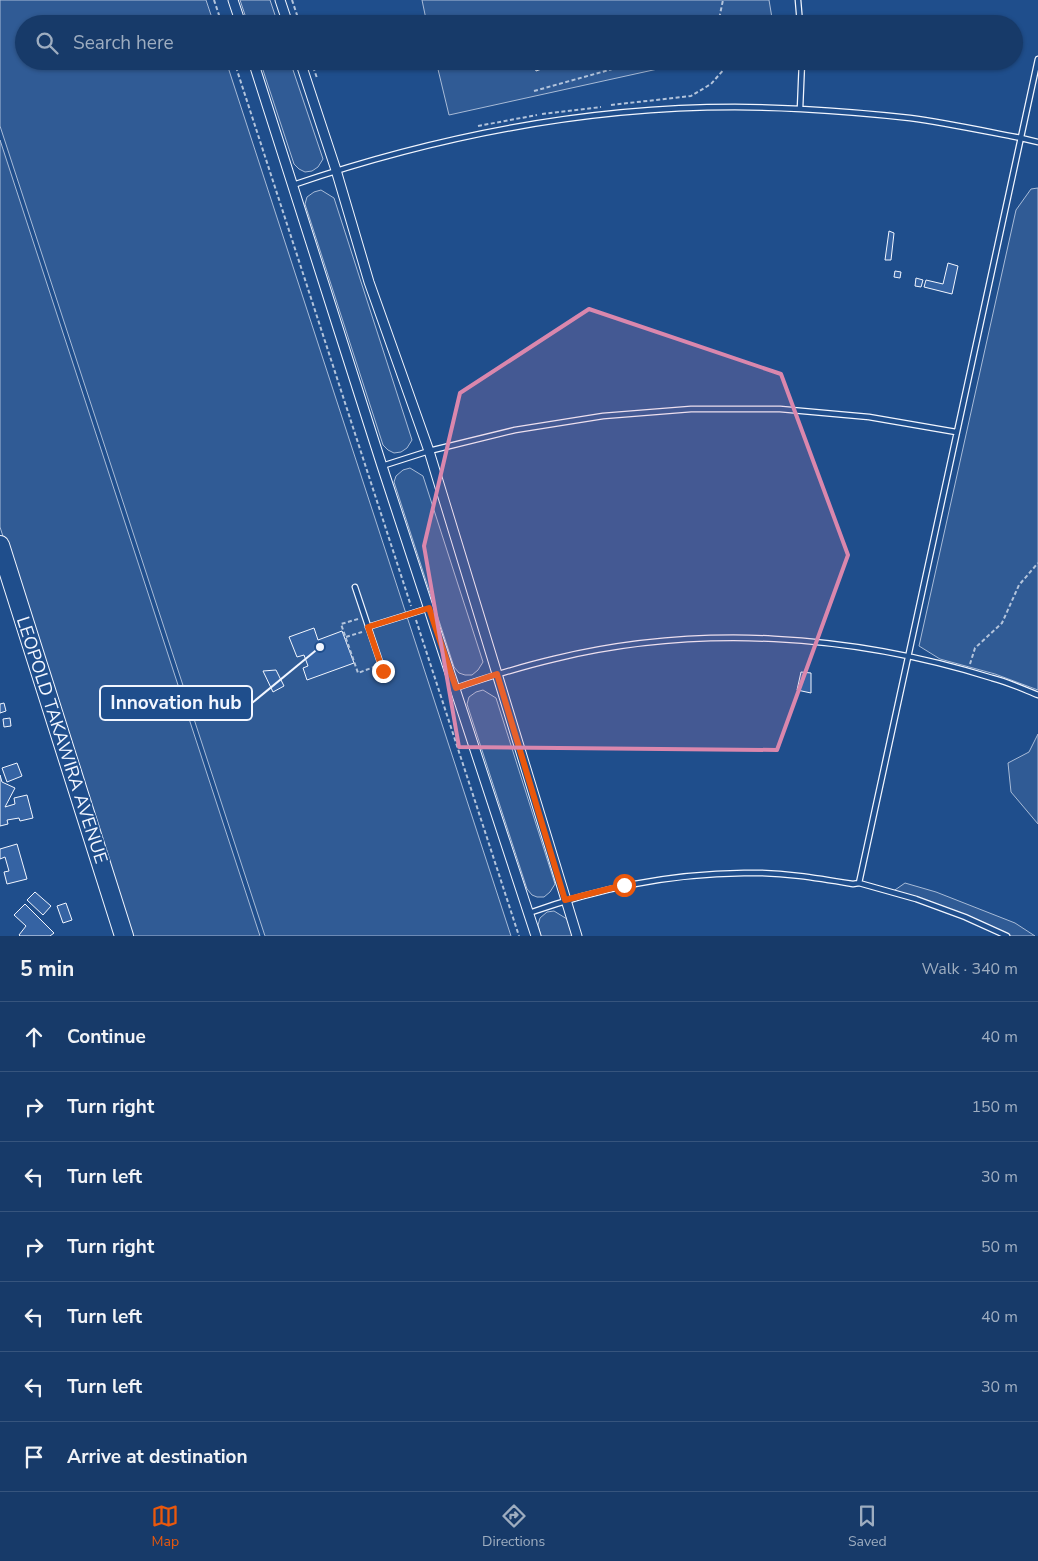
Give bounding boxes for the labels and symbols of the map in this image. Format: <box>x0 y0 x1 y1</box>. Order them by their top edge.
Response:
street label: LEOPOLD TAKAWIRA AVENUE <box>11 613 113 867</box>
route end <box>372 660 395 683</box>
callout: Innovation hub <box>100 686 252 720</box>
text: Innovation hub <box>110 690 242 716</box>
route start <box>613 874 636 897</box>

